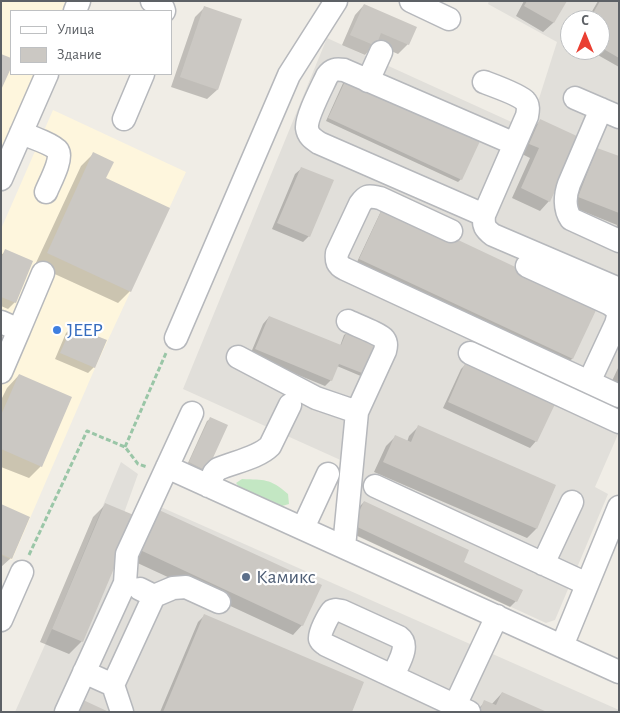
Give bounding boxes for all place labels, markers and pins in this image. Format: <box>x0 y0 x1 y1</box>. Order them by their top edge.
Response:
place label: JEEP <box>67 318 103 342</box>
marker: JEEP <box>51 324 63 336</box>
place label: Камикс <box>256 565 316 589</box>
marker: Камикс <box>240 571 252 583</box>

